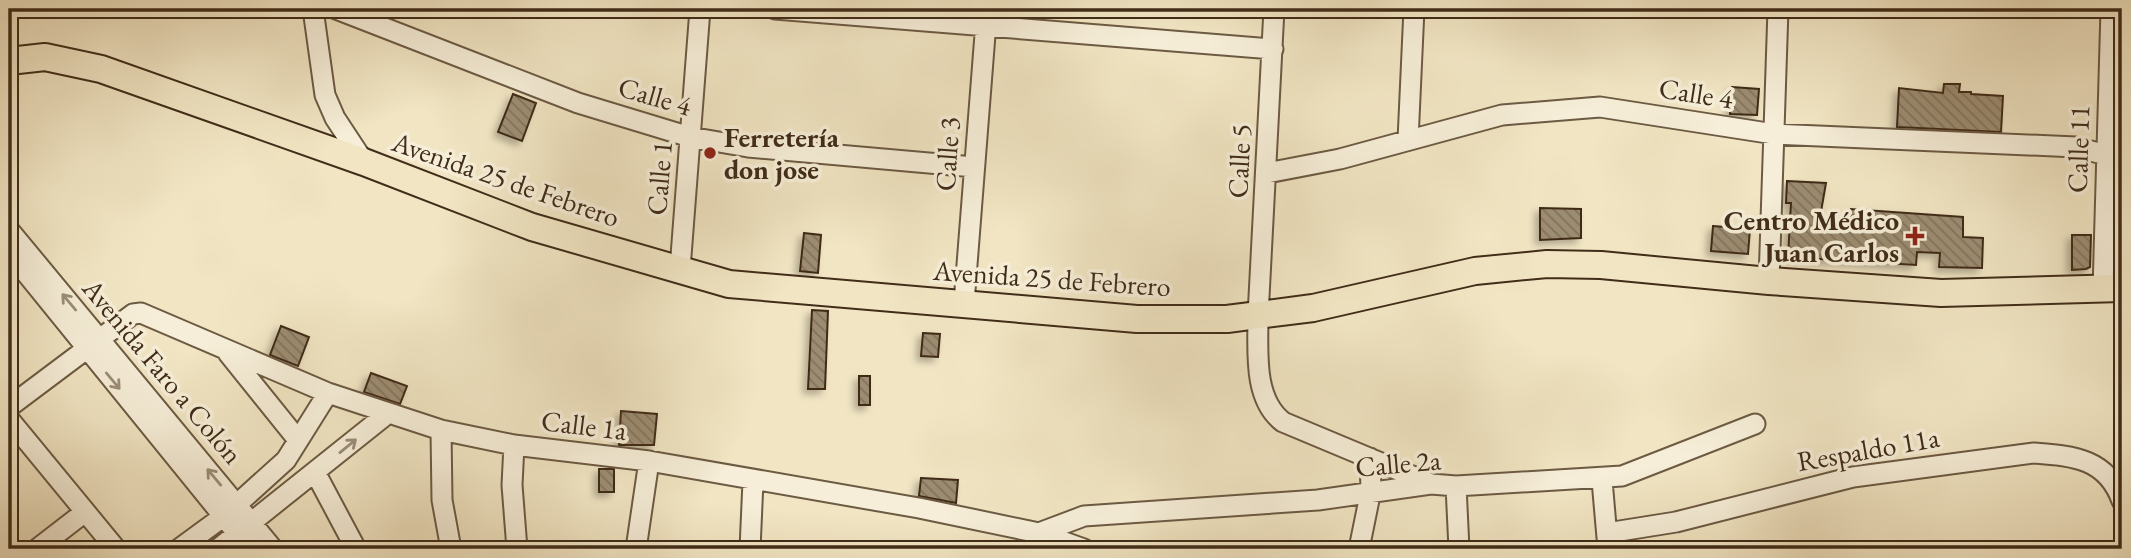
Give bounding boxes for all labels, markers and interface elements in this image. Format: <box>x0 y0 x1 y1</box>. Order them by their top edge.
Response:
street label: Calle 4 <box>614 68 696 124</box>
street label: Calle 4 <box>1656 69 1736 117</box>
street label: Calle 11 <box>2058 104 2098 194</box>
street label: Calle 3 <box>926 116 968 192</box>
place label: Ferretería don jose <box>724 119 840 187</box>
street label: Avenida 25 de Febrero <box>387 123 624 235</box>
street label: Calle 5 <box>1219 123 1259 199</box>
street label: Calle 1 <box>638 139 680 217</box>
marker: Ferretería don jose <box>702 145 718 161</box>
place label: Centro Médico Juan Carlos <box>1724 202 1899 270</box>
marker: Centro Médico Juan Carlos <box>1905 226 1925 246</box>
street label: Avenida 25 de Febrero <box>931 252 1172 304</box>
street label: Avenida Faro a Colón <box>74 270 251 471</box>
one-way arrow <box>61 293 77 311</box>
one-way arrow <box>105 372 121 390</box>
street label: Calle 1a <box>539 402 630 448</box>
street label: Respaldo 11a <box>1794 419 1943 479</box>
one-way arrow <box>338 438 357 453</box>
street label: Calle 2a <box>1354 441 1443 485</box>
one-way arrow <box>206 468 222 486</box>

